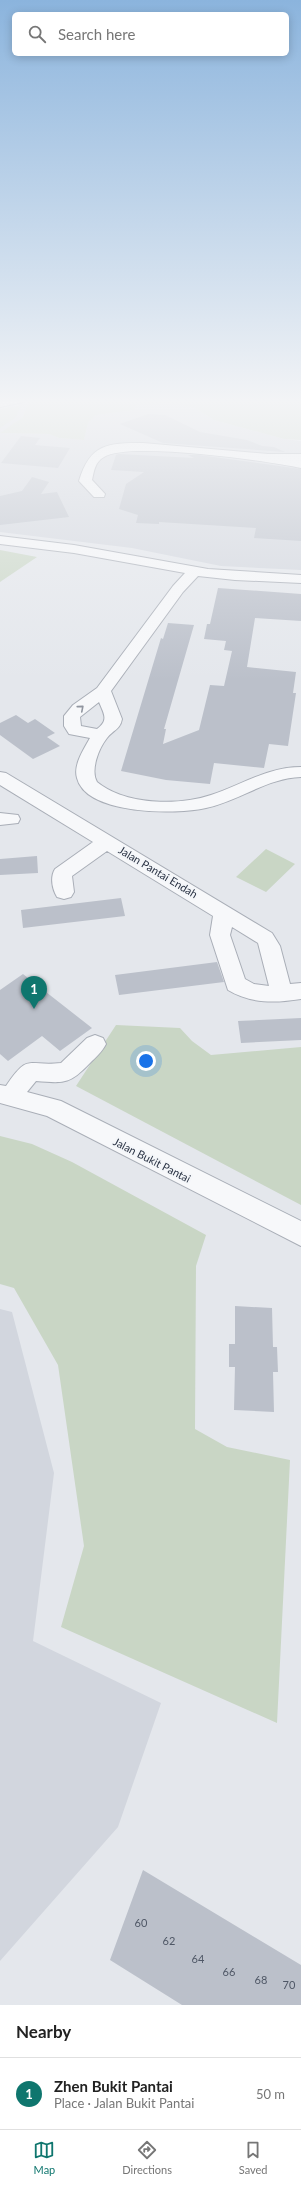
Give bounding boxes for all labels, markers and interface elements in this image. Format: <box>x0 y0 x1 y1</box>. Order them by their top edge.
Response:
search box <box>12 12 289 56</box>
icon: search <box>26 23 48 45</box>
text: Search here <box>58 25 135 43</box>
one-way arrow <box>76 705 84 712</box>
street label: Jalan Pantai Endah <box>116 843 200 900</box>
pin: 1 <box>21 976 47 1009</box>
your location <box>136 1051 156 1071</box>
street label: Jalan Bukit Pantai <box>111 1134 193 1185</box>
house number: 60 <box>135 1916 148 1929</box>
house number: 62 <box>163 1934 175 1947</box>
house number: 64 <box>192 1952 205 1965</box>
house number: 66 <box>223 1965 235 1978</box>
house number: 68 <box>255 1973 267 1986</box>
house number: 70 <box>283 1978 296 1991</box>
text: Nearby <box>16 2021 71 2042</box>
text: Zhen Bukit Pantai <box>54 2077 173 2095</box>
text: 1 <box>25 2086 33 2102</box>
text: 50 m <box>256 2086 285 2102</box>
text: Place · Jalan Bukit Pantai <box>54 2095 194 2111</box>
tab: Map <box>33 2139 55 2176</box>
tab: Directions <box>122 2139 172 2176</box>
tab: Saved <box>239 2139 268 2176</box>

